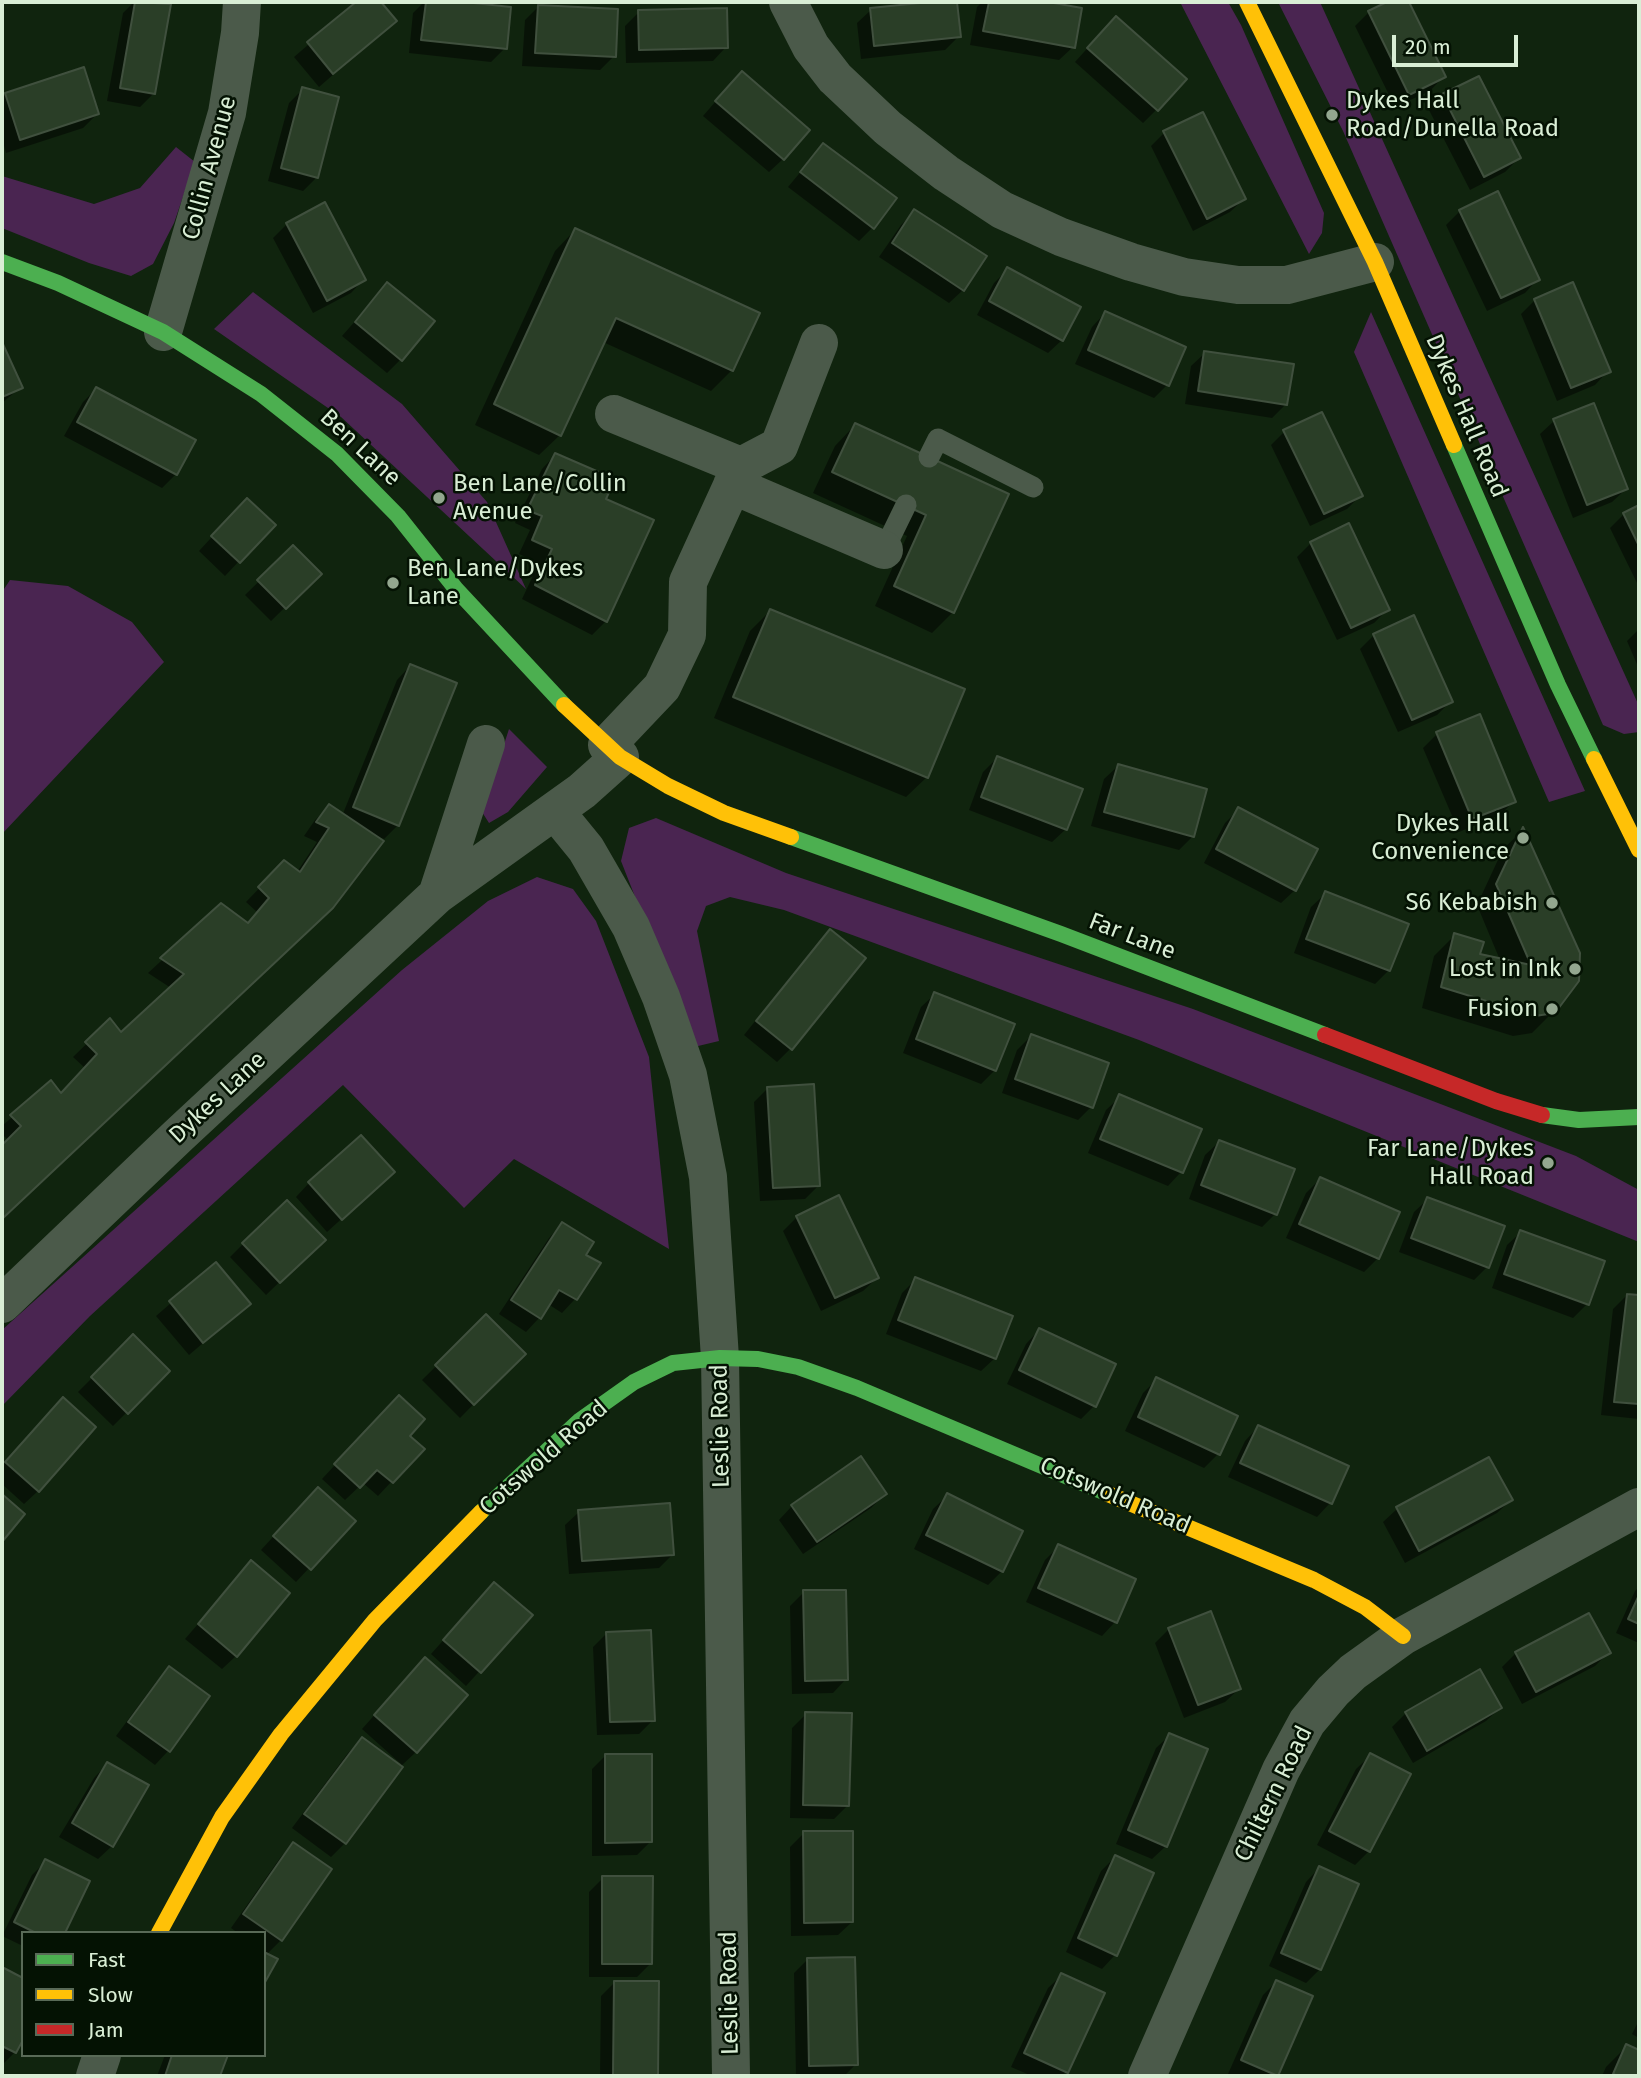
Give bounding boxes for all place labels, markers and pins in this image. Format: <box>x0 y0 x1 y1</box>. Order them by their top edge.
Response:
place label: Dykes Hall Road/Dunella Road <box>1346 87 1559 143</box>
marker: Dykes Hall Road/Dunella Road <box>1324 107 1340 123</box>
place label: Ben Lane/Collin Avenue <box>453 470 627 526</box>
marker: Ben Lane/Collin Avenue <box>431 490 447 506</box>
place label: Ben Lane/Dykes Lane <box>407 555 583 611</box>
marker: Ben Lane/Dykes Lane <box>385 575 401 591</box>
place label: Dykes Hall Convenience <box>1371 810 1509 866</box>
marker: Dykes Hall Convenience <box>1515 830 1531 846</box>
place label: S6 Kebabish <box>1406 889 1538 917</box>
marker: S6 Kebabish <box>1544 895 1560 911</box>
place label: Lost in Ink <box>1449 955 1561 983</box>
marker: Lost in Ink <box>1567 961 1583 977</box>
place label: Fusion <box>1467 995 1538 1023</box>
marker: Fusion <box>1544 1001 1560 1017</box>
place label: Far Lane/Dykes Hall Road <box>1367 1135 1534 1191</box>
marker: Far Lane/Dykes Hall Road <box>1540 1155 1556 1171</box>

